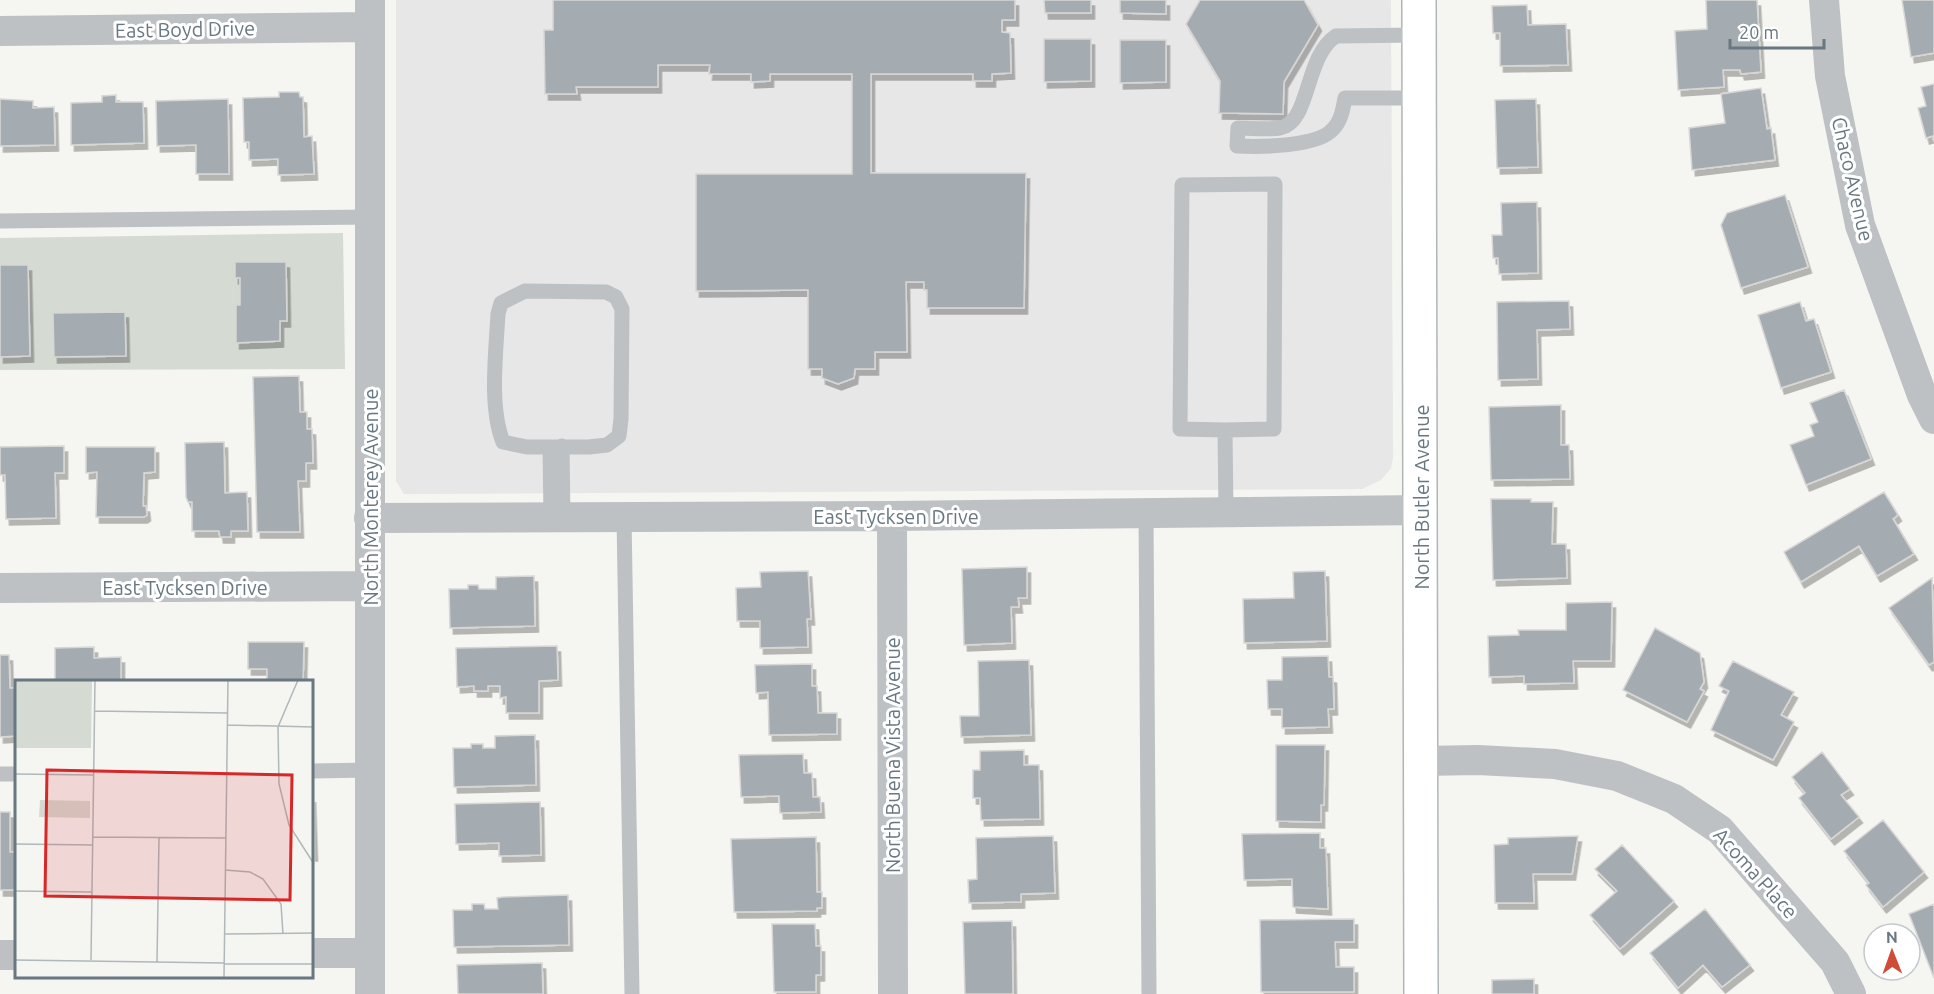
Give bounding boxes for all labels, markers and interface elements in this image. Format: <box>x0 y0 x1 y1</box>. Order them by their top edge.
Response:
scale bar <box>1730 12 1824 50</box>
street label: East Boyd Drive <box>115 16 255 42</box>
text: 20 m <box>1739 22 1779 42</box>
street label: Chaco Avenue <box>1828 115 1878 243</box>
street label: North Monterey Avenue <box>359 389 382 605</box>
street label: North Butler Avenue <box>1410 404 1433 590</box>
street label: East Tycksen Drive <box>813 505 979 528</box>
street label: East Tycksen Drive <box>102 576 268 599</box>
street label: North Buena Vista Avenue <box>881 637 904 873</box>
inset map <box>15 680 314 979</box>
street label: Acoma Place <box>1709 823 1803 923</box>
north arrow <box>1862 922 1922 982</box>
text: N <box>1886 928 1898 946</box>

